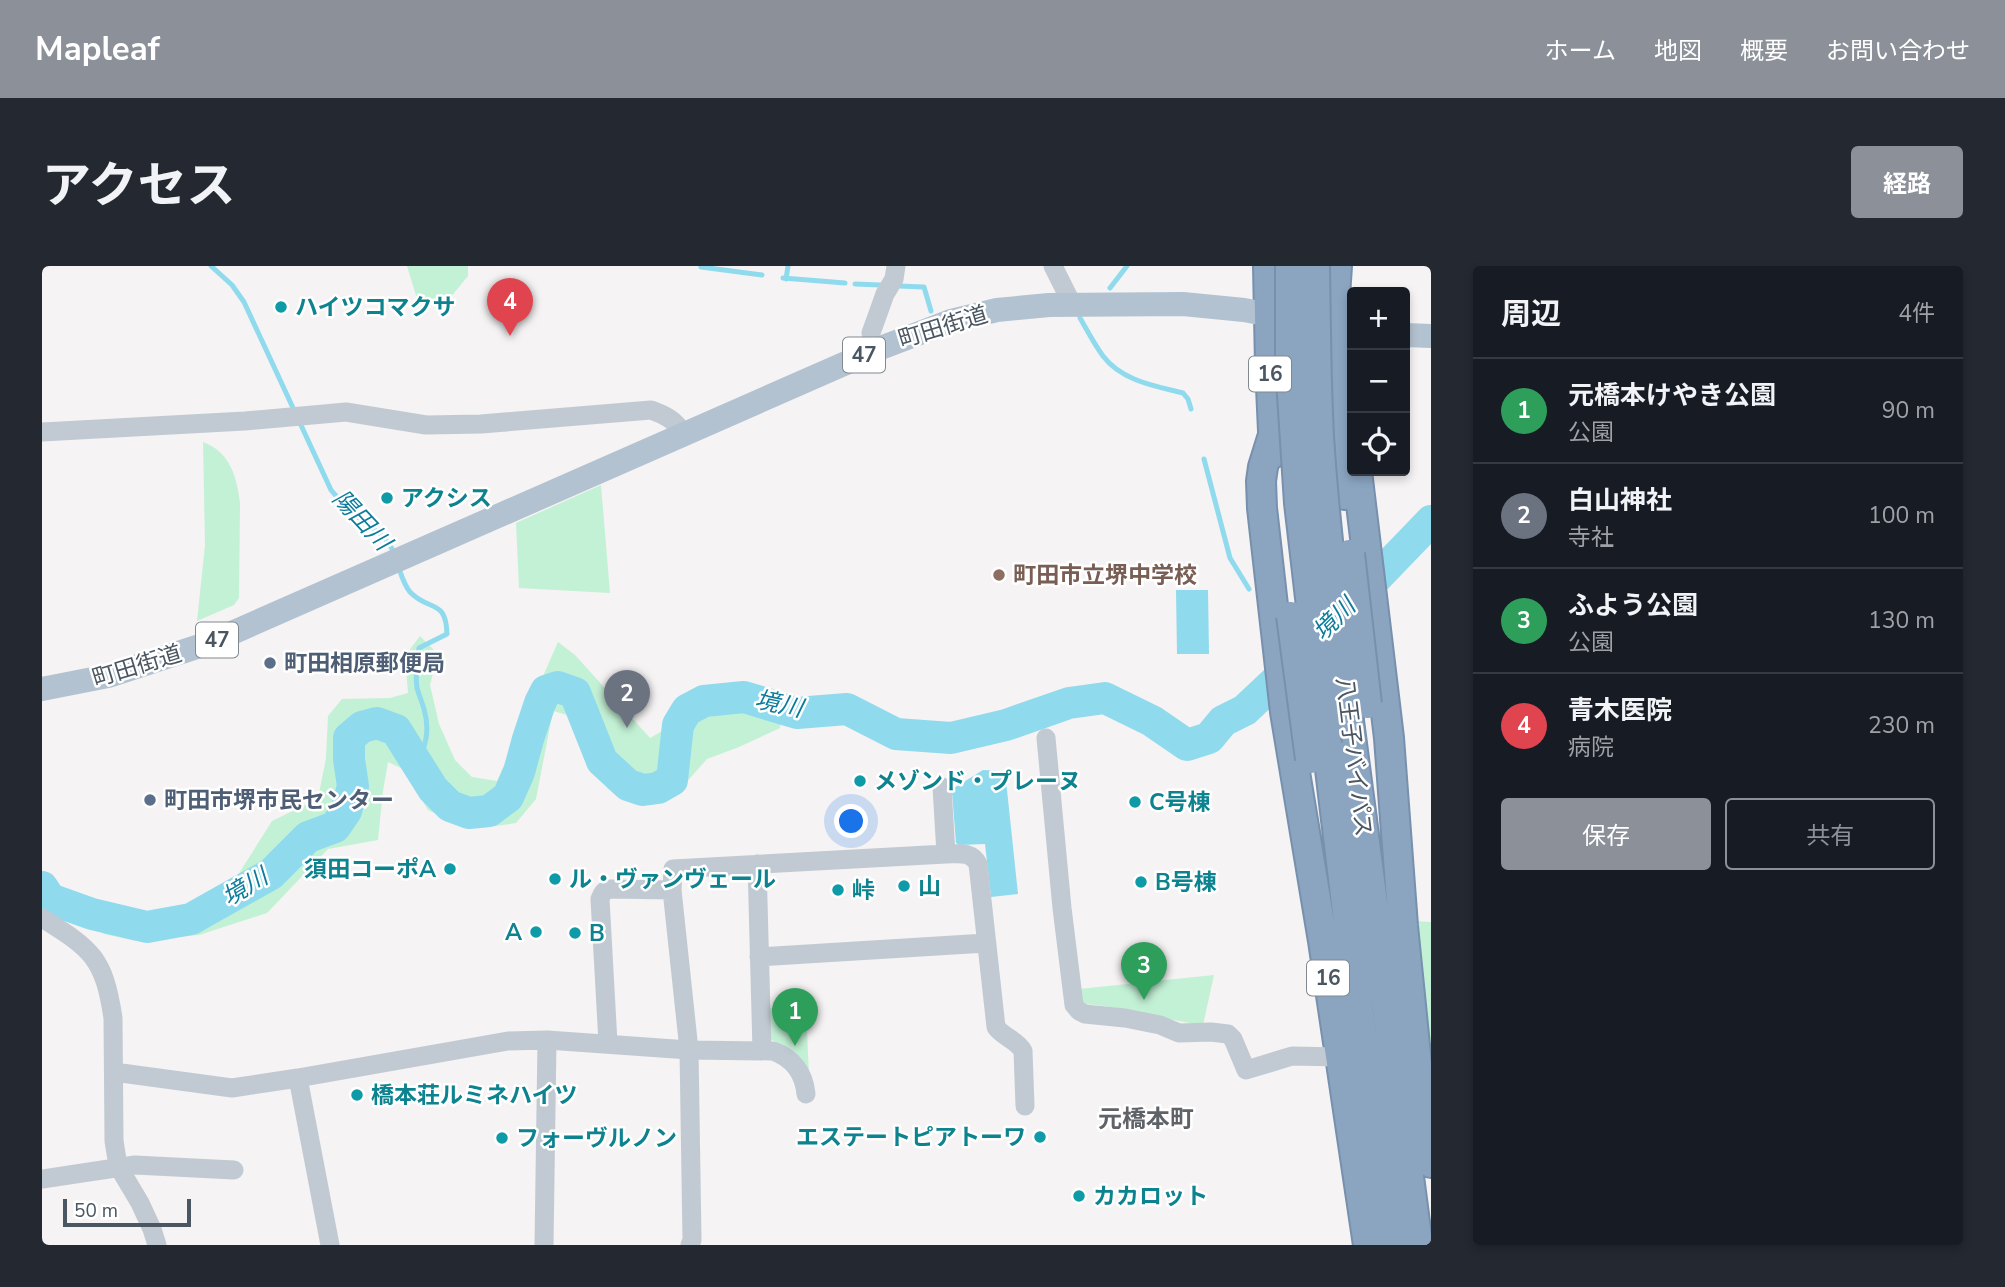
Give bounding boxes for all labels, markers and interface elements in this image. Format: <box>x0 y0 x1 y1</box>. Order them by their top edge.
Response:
text: Mapleaf <box>35 27 160 72</box>
text: ホーム <box>1545 35 1616 67</box>
text: 地図 <box>1654 35 1702 67</box>
text: 概要 <box>1740 35 1788 67</box>
text: お問い合わせ <box>1826 35 1970 67</box>
button: 経路 <box>1851 146 1963 218</box>
text: アクセス <box>42 152 236 219</box>
pin: 4 <box>487 278 533 336</box>
map controls <box>1347 287 1410 476</box>
button: + <box>1347 287 1410 350</box>
place label: ハイツコマクサ <box>295 292 456 323</box>
text: 周辺 <box>1501 294 1561 335</box>
text: 4件 <box>1898 298 1935 329</box>
marker: ハイツコマクサ <box>273 299 289 315</box>
street label: 町田街道 <box>894 299 992 355</box>
road number: 47 <box>843 338 885 372</box>
button: − <box>1347 350 1410 413</box>
road number: 16 <box>1249 356 1291 392</box>
text: 元橋本けやき公園 <box>1568 378 1776 413</box>
text: 1 <box>1517 395 1531 426</box>
text: 90 m <box>1882 395 1935 426</box>
button: locate <box>1347 413 1410 476</box>
text: 公園 <box>1568 417 1614 448</box>
water label: 陽田川 <box>326 483 400 559</box>
place label: アクシス <box>401 483 492 514</box>
text: 白山神社 <box>1568 483 1672 518</box>
marker: アクシス <box>379 490 395 506</box>
text: 2 <box>1517 500 1531 531</box>
text: 100 m <box>1868 500 1935 531</box>
text: 寺社 <box>1568 522 1614 553</box>
place label: 町田市立堺中学校 <box>1013 560 1197 591</box>
marker: 町田市立堺中学校 <box>991 567 1007 583</box>
text: ふよう公園 <box>1568 588 1698 623</box>
water label: 境川 <box>1306 589 1364 647</box>
text: 3 <box>1517 605 1531 636</box>
text: 130 m <box>1868 605 1935 636</box>
road number: 47 <box>196 622 238 658</box>
text: 公園 <box>1568 627 1614 658</box>
street label: 町田街道 <box>88 638 186 694</box>
place label: 町田相原郵便局 <box>284 648 445 679</box>
marker: 町田相原郵便局 <box>262 655 278 671</box>
pin: 2 <box>604 670 650 728</box>
street label: 八王子バイパス <box>1329 675 1379 839</box>
water label: 境川 <box>752 683 809 725</box>
text: 青木医院 <box>1568 693 1672 728</box>
text: 4 <box>1517 710 1531 741</box>
text: 230 m <box>1868 710 1935 741</box>
text: 病院 <box>1568 732 1614 763</box>
place label: メゾンド・プレーヌ <box>874 766 1081 797</box>
marker: メゾンド・プレーヌ <box>852 773 868 789</box>
place label: 町田市堺市民センター <box>164 785 394 816</box>
place label: C号棟 <box>1149 787 1211 818</box>
marker: 町田市堺市民センター <box>142 792 158 808</box>
marker: C号棟 <box>1127 794 1143 810</box>
button: 保存 <box>1501 798 1711 870</box>
button: 共有 <box>1725 798 1935 870</box>
your location <box>834 804 868 838</box>
place label: 須田コーポA <box>304 854 437 885</box>
water label: 境川 <box>216 859 276 913</box>
marker: 須田コーポA <box>442 861 458 877</box>
place label: ル・ヴァンヴェール <box>569 864 776 895</box>
place label: B号棟 <box>1155 867 1217 898</box>
marker: ル・ヴァンヴェール <box>547 871 563 887</box>
place label: 山 <box>918 871 941 902</box>
marker: B号棟 <box>1133 874 1149 890</box>
place label: 峠 <box>852 875 875 906</box>
marker: 山 <box>896 878 912 894</box>
marker: 峠 <box>830 882 846 898</box>
place label: A <box>505 917 523 948</box>
place label: B <box>589 918 605 949</box>
marker: A <box>528 924 544 940</box>
marker: B <box>567 925 583 941</box>
pin: 3 <box>1121 942 1167 1000</box>
road number: 16 <box>1307 960 1349 996</box>
pin: 1 <box>772 988 818 1046</box>
place label: 橋本荘ルミネハイツ <box>371 1080 578 1111</box>
marker: 橋本荘ルミネハイツ <box>349 1087 365 1103</box>
district label: 元橋本町 <box>1098 1103 1194 1135</box>
place label: エステートピアトーワ <box>796 1122 1026 1153</box>
place label: フォーヴルノン <box>516 1123 677 1154</box>
marker: エステートピアトーワ <box>1032 1129 1048 1145</box>
marker: フォーヴルノン <box>494 1130 510 1146</box>
place label: カカロット <box>1093 1181 1208 1212</box>
marker: カカロット <box>1071 1188 1087 1204</box>
scale bar <box>63 1196 191 1228</box>
text: 50 m <box>74 1198 118 1224</box>

